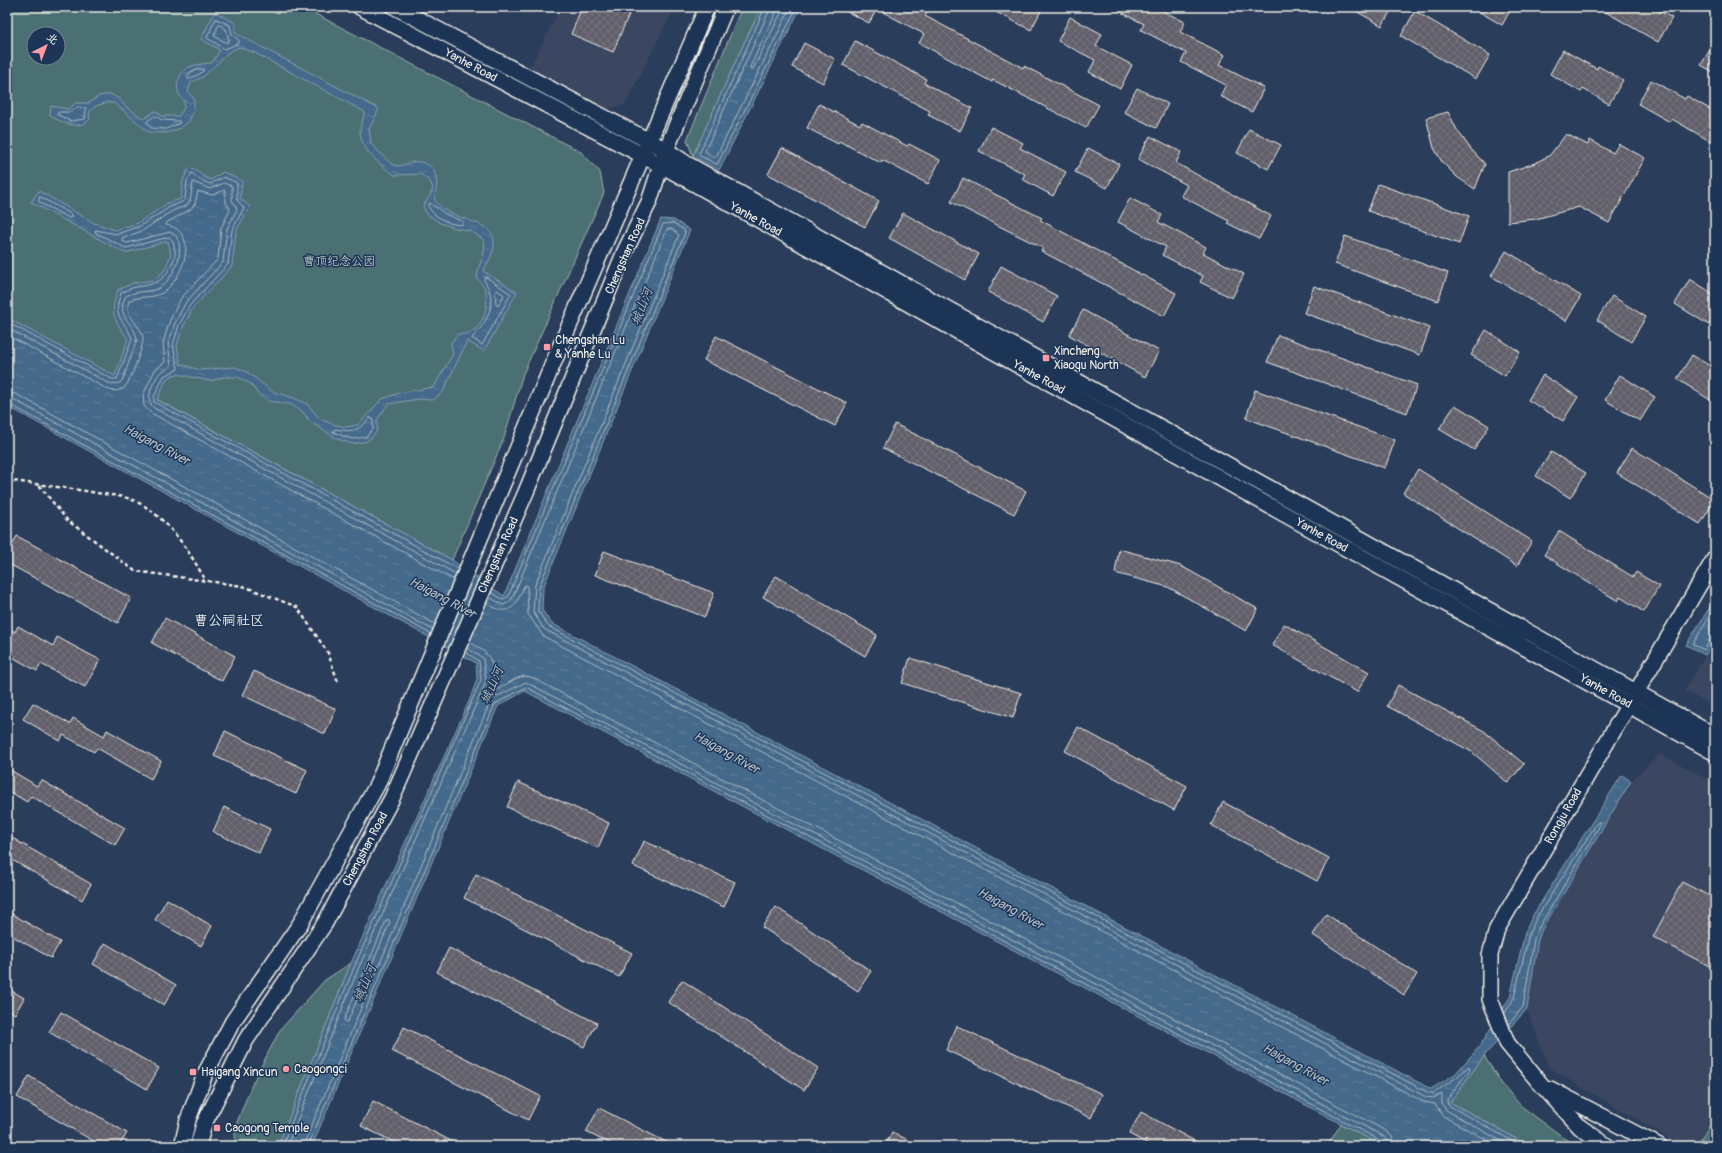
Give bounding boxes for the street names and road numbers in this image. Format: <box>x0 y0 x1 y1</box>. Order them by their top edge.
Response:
street label: Yanhe Road <box>441 45 500 86</box>
street label: Yanhe Road <box>726 198 785 240</box>
street label: Chengshan Road <box>602 216 649 297</box>
street label: Yanhe Road <box>1009 356 1068 398</box>
street label: Yanhe Road <box>1292 514 1351 556</box>
street label: Chengshan Road <box>475 515 522 596</box>
street label: Yanhe Road <box>1576 670 1635 712</box>
street label: Rongju Road <box>1541 786 1586 847</box>
street label: Chengshan Road <box>340 809 391 889</box>

